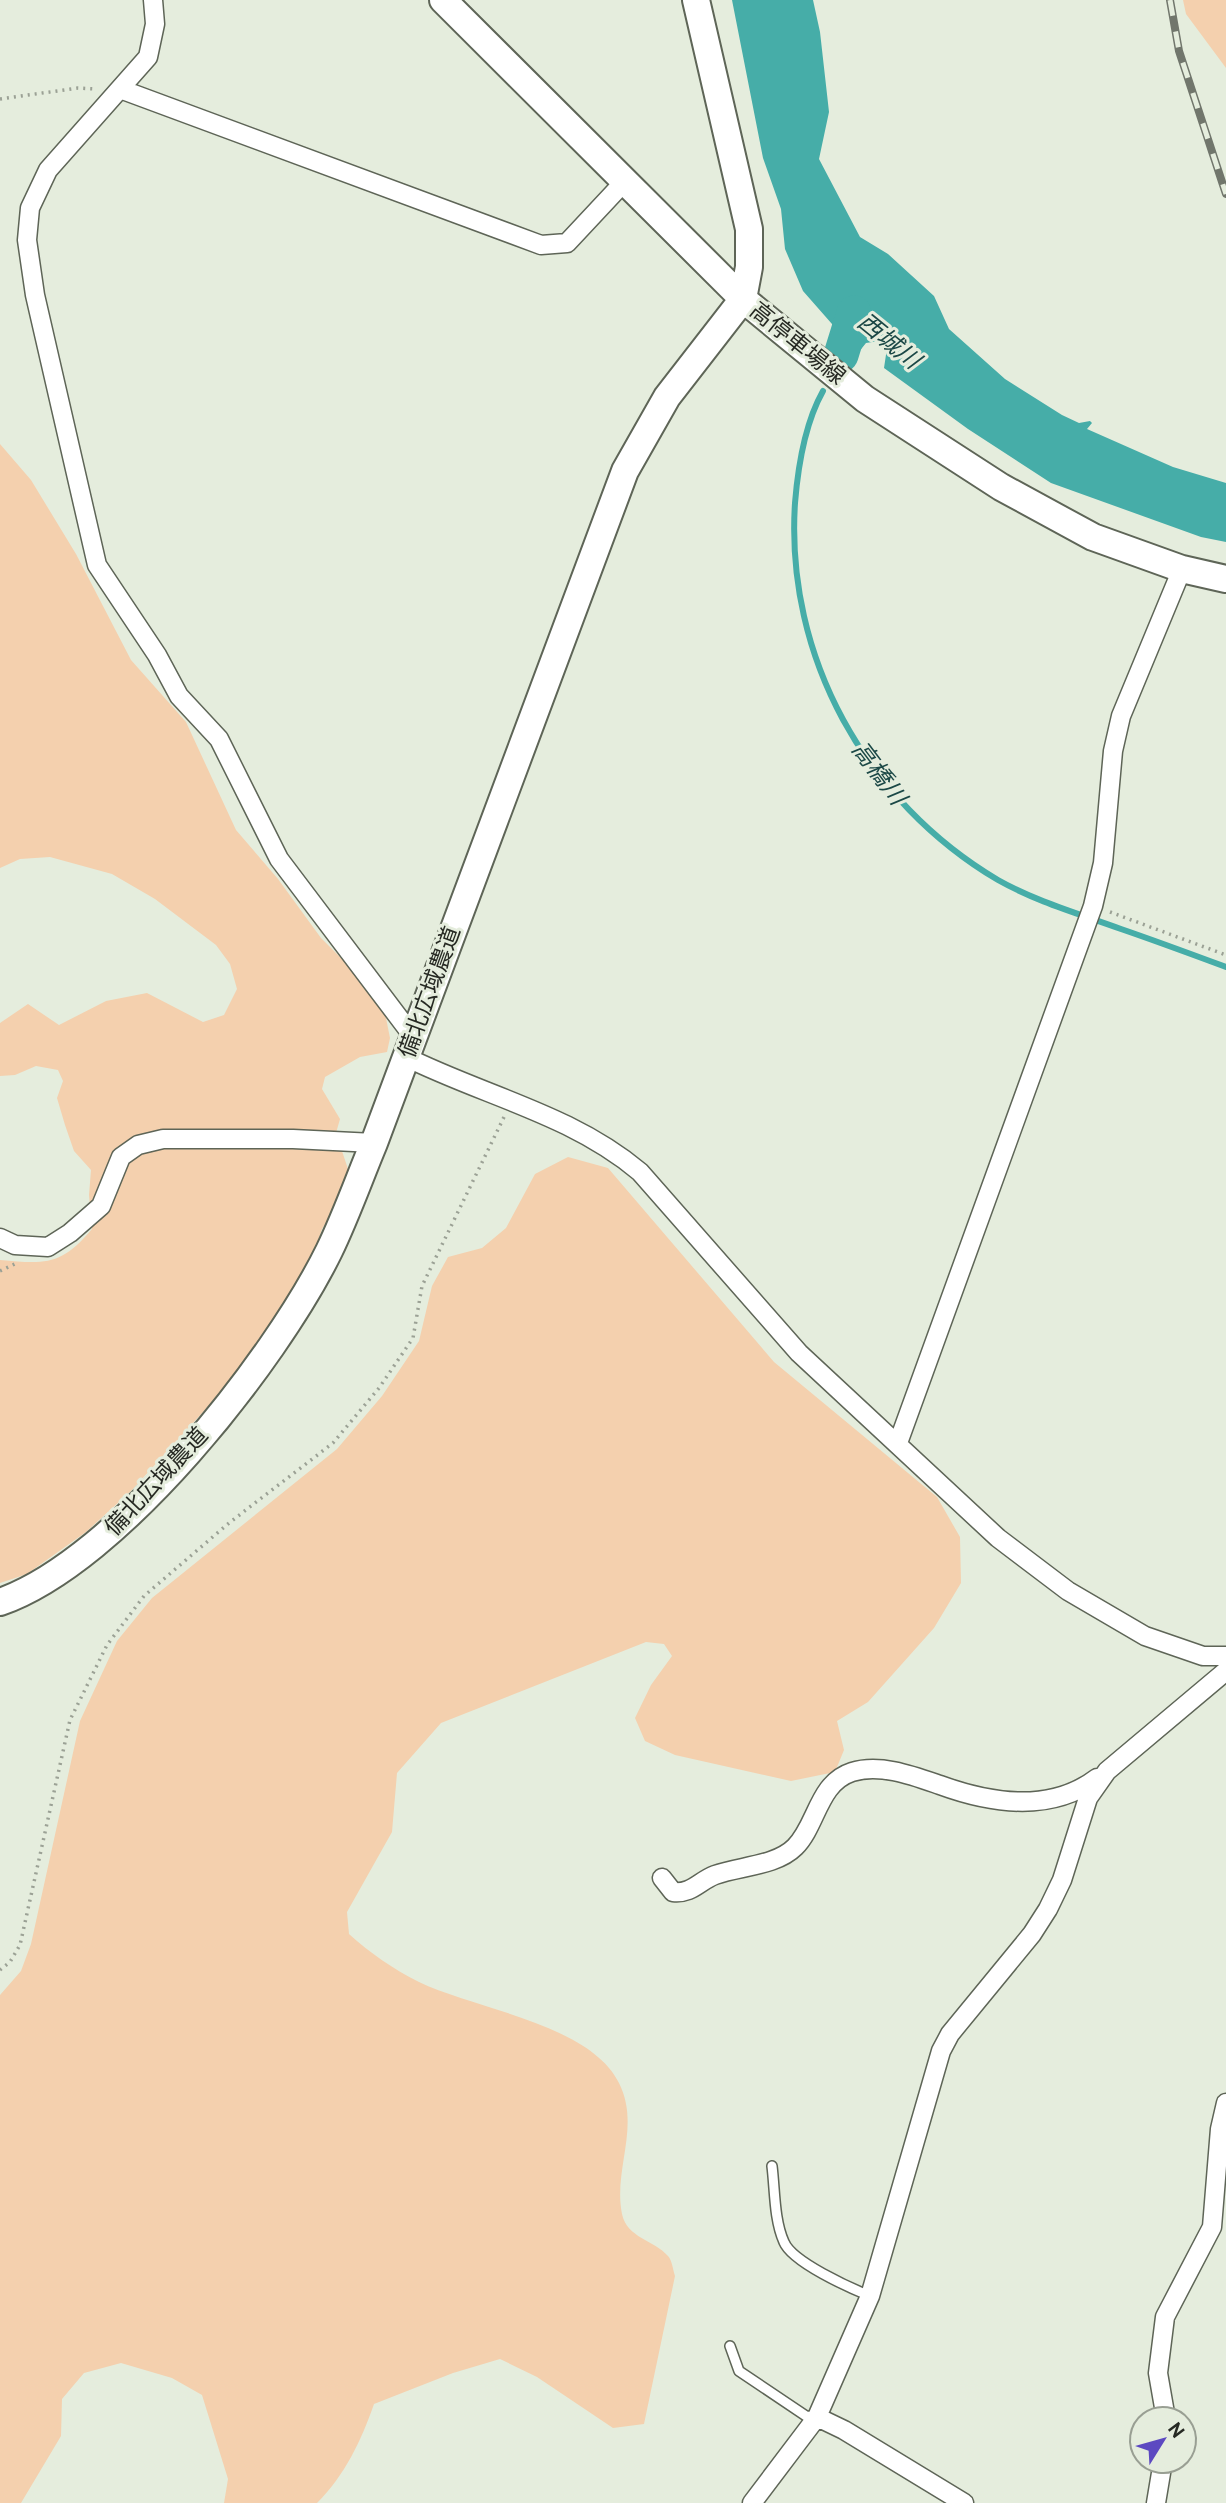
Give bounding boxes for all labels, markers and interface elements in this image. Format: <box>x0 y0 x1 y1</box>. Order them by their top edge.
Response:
street label: 高停車場線 <box>743 297 850 392</box>
water label: 西城川 <box>850 308 927 379</box>
water label: 高橋川 <box>844 736 913 814</box>
street label: 備北広域農道 <box>394 923 469 1063</box>
street label: 備北広域農道 <box>100 1422 215 1543</box>
north arrow <box>1128 2405 1198 2475</box>
text: N <box>1161 2418 1189 2444</box>

